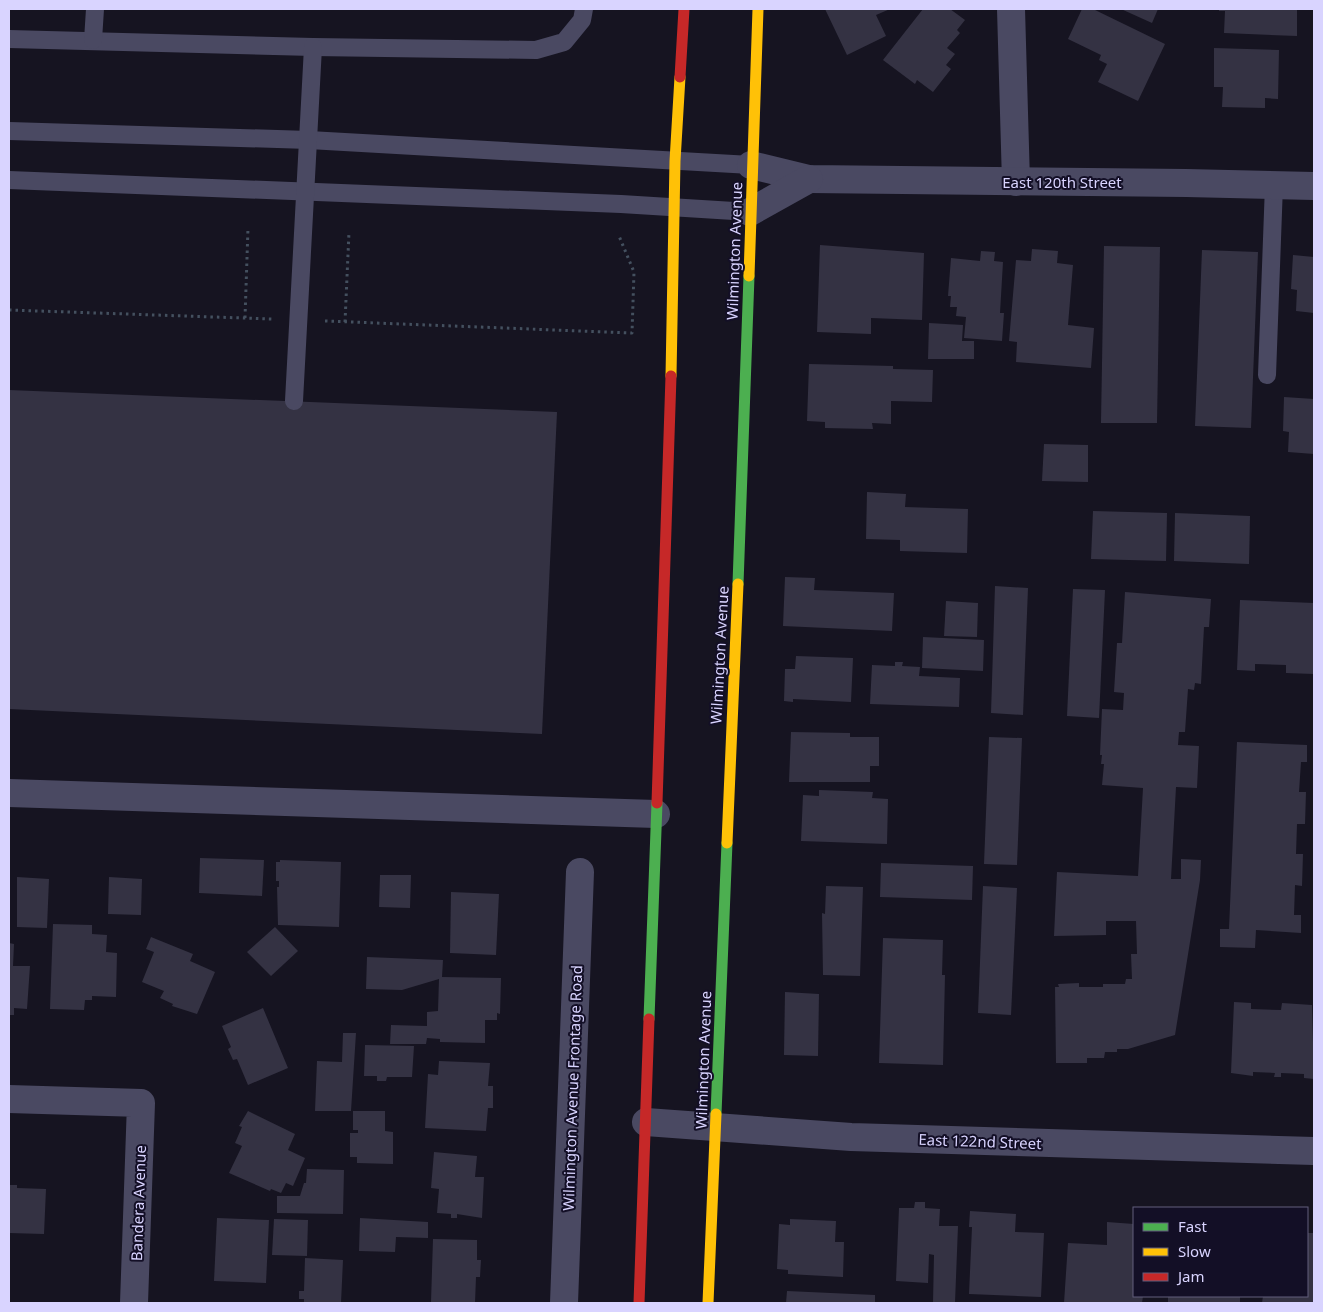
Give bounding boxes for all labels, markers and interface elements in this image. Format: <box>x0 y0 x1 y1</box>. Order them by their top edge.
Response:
street label: East 120th Street <box>1002 172 1122 192</box>
street label: Wilmington Avenue <box>722 181 746 321</box>
street label: Wilmington Avenue <box>705 585 733 725</box>
street label: Wilmington Avenue Frontage Road <box>558 965 586 1211</box>
street label: Wilmington Avenue <box>691 990 715 1130</box>
street label: East 122nd Street <box>918 1129 1043 1153</box>
street label: Bandera Avenue <box>126 1145 150 1261</box>
legend <box>1133 1207 1308 1297</box>
text: Fast <box>1178 1216 1207 1236</box>
text: Slow <box>1178 1241 1211 1261</box>
text: Jam <box>1176 1266 1205 1286</box>

